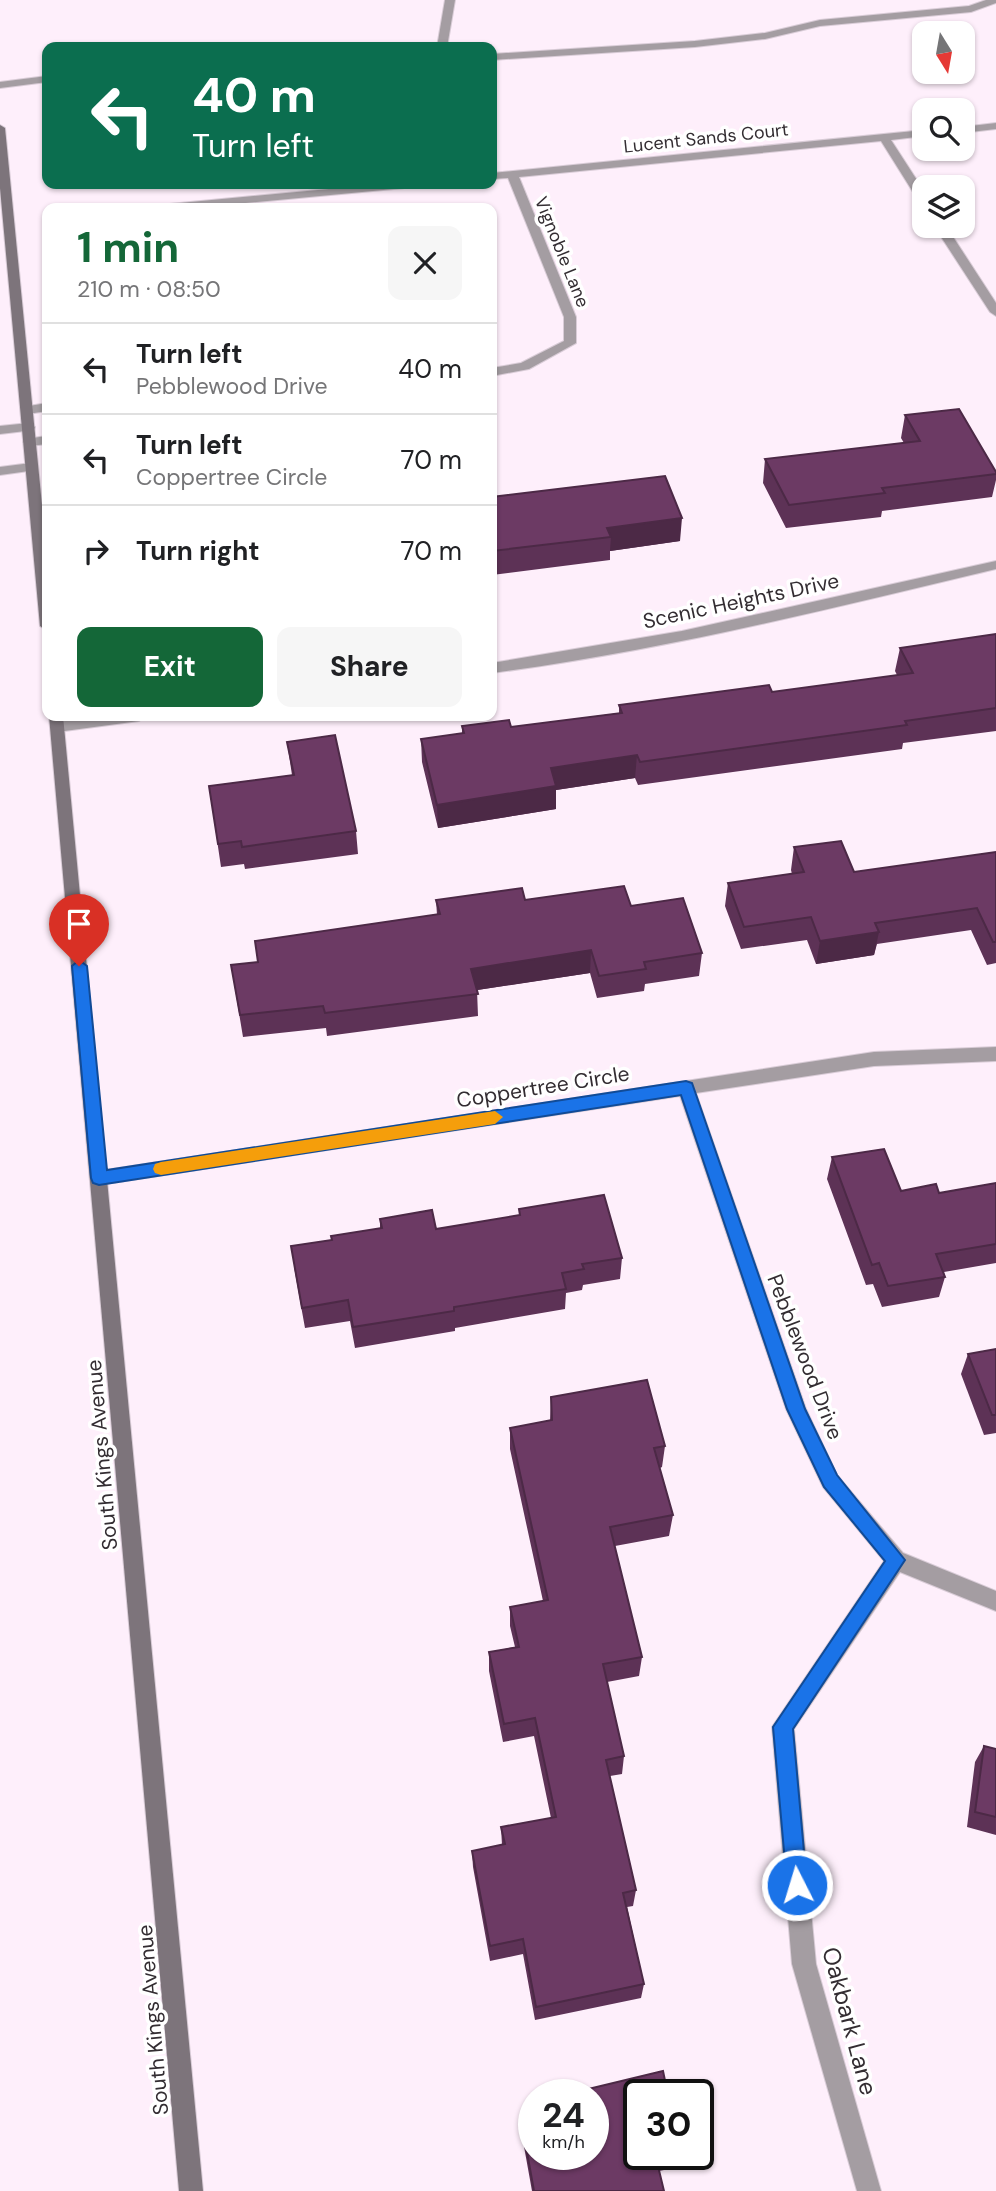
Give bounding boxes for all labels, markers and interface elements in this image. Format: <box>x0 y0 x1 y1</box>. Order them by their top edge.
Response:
north arrow <box>912 21 975 84</box>
map controls <box>912 21 975 238</box>
text: 40 m <box>192 63 316 127</box>
icon: left <box>77 70 168 161</box>
button: search <box>912 98 975 161</box>
street label: Lucent Sands Court <box>622 117 790 159</box>
text: Turn left <box>192 125 314 167</box>
button: layers <box>912 175 975 238</box>
street label: Vignoble Lane <box>529 193 595 311</box>
text: 1 min <box>77 220 179 275</box>
button: close <box>388 226 462 300</box>
text: 210 m · 08:50 <box>77 274 221 304</box>
text: Turn left <box>136 337 243 371</box>
icon: left <box>77 350 115 388</box>
text: 40 m <box>398 352 462 386</box>
text: Pebblewood Drive <box>136 371 328 401</box>
text: Turn left <box>136 428 243 462</box>
icon: left <box>77 441 115 479</box>
text: 70 m <box>401 443 462 477</box>
text: Coppertree Circle <box>136 462 327 492</box>
icon: right <box>77 532 115 570</box>
text: Turn right <box>136 534 260 568</box>
text: 70 m <box>401 534 462 568</box>
street label: Scenic Heights Drive <box>640 567 842 635</box>
button: Exit <box>77 627 263 707</box>
button: Share <box>277 627 462 707</box>
pin <box>49 894 109 966</box>
icon: arrive <box>60 905 98 943</box>
street label: Coppertree Circle <box>455 1060 632 1114</box>
street label: Pebblewood Drive <box>761 1270 849 1444</box>
street label: South Kings Avenue <box>80 1359 124 1551</box>
position arrow <box>760 1848 834 1922</box>
street label: South Kings Avenue <box>131 1924 175 2116</box>
street label: Oakbark Lane <box>815 1943 885 2099</box>
speed limit sign: 30 <box>623 2079 714 2170</box>
text: 24 <box>542 2092 585 2138</box>
text: km/h <box>542 2130 585 2154</box>

